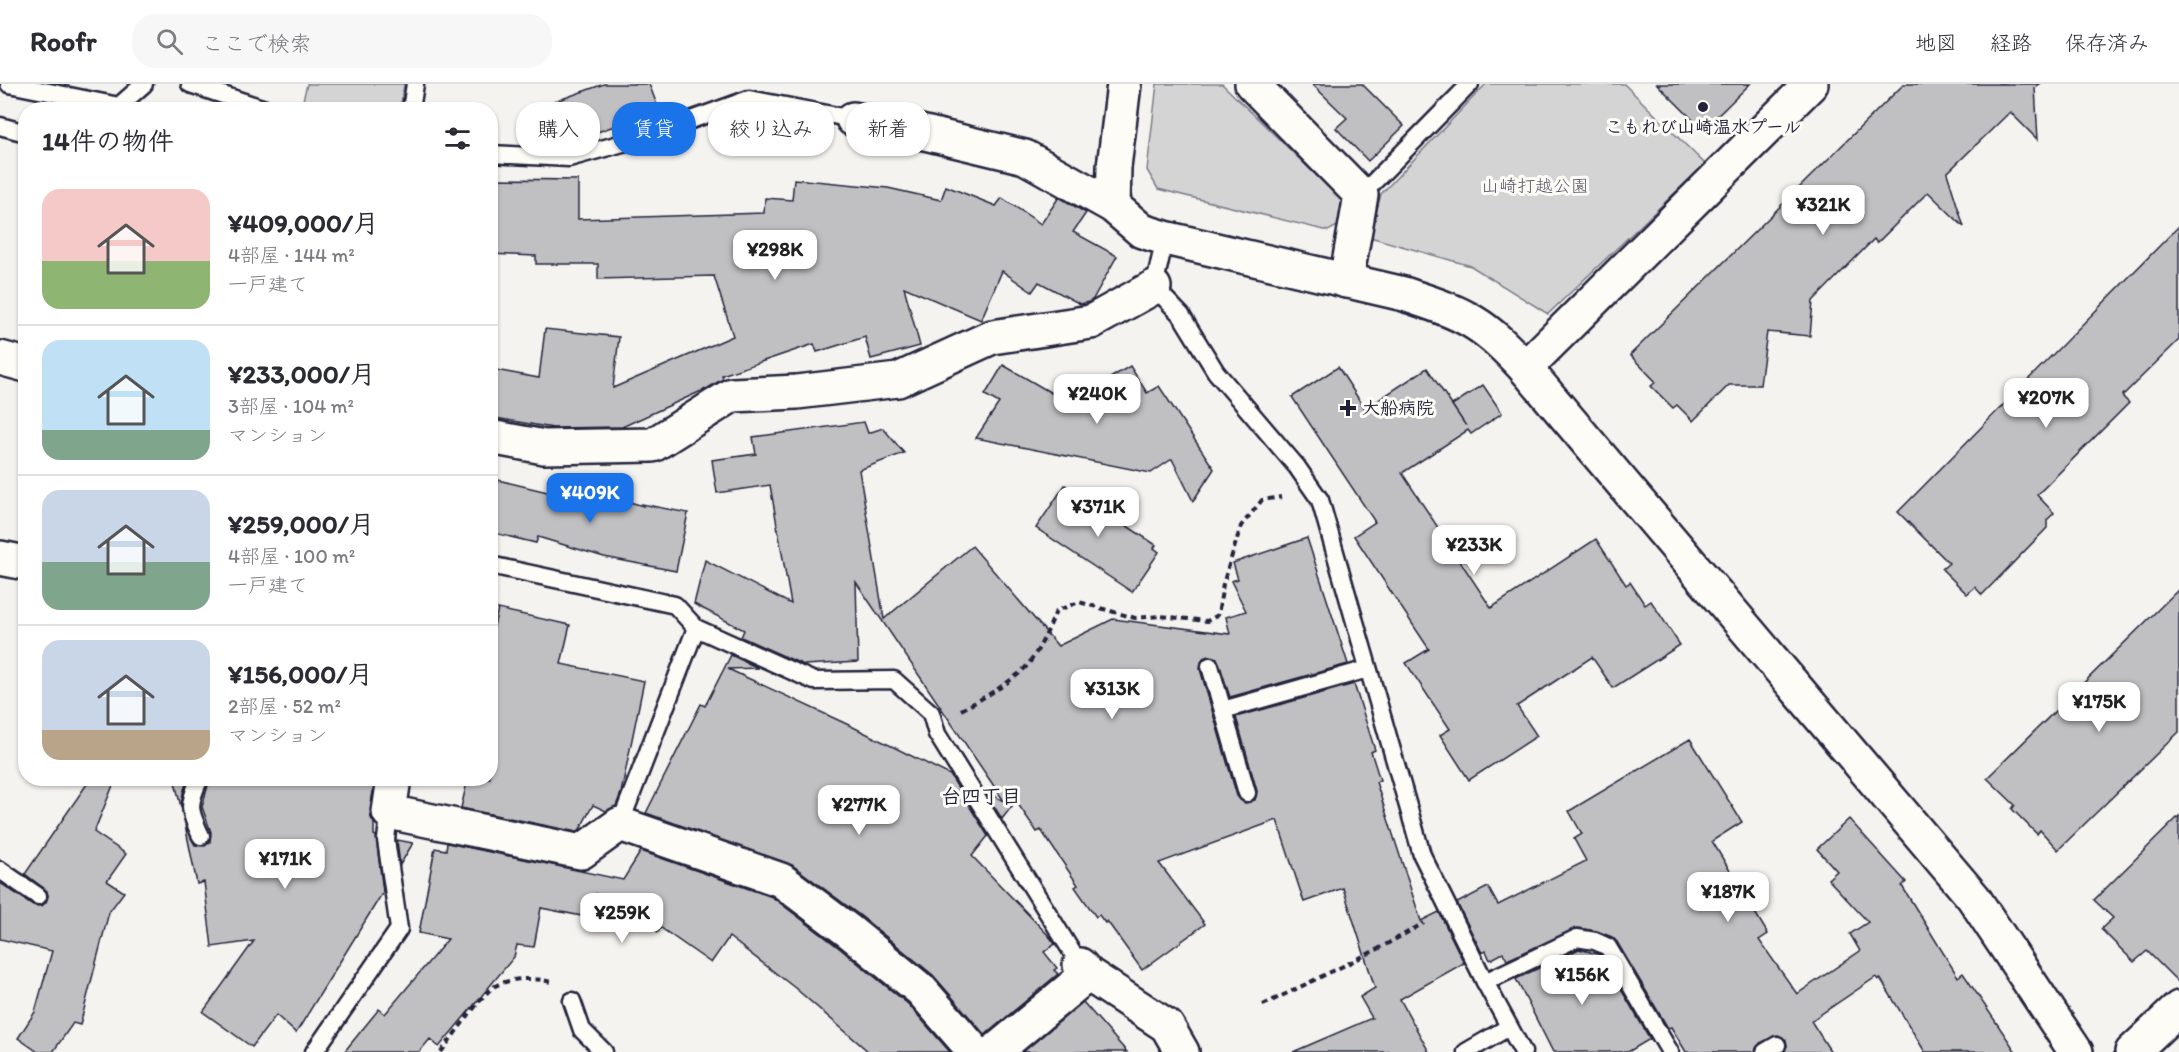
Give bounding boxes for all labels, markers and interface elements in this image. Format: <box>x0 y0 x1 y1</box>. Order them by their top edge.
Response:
search box <box>132 14 552 68</box>
text: Roofr <box>30 24 96 58</box>
icon: search <box>153 25 186 58</box>
text: ここで検索 <box>201 30 312 57</box>
text: 地図 <box>1915 30 1957 55</box>
text: 経路 <box>1990 30 2032 55</box>
text: 保存済み <box>2065 30 2149 55</box>
marker: こもれび山崎温水プール <box>1696 100 1710 114</box>
chip: 購入 <box>516 102 600 156</box>
chip: 賃貸 <box>612 102 696 156</box>
chip: 絞り込み <box>708 102 834 156</box>
chip: 新着 <box>846 102 930 156</box>
place label: こもれび山崎温水プール <box>1605 116 1801 138</box>
icon: filters <box>441 122 474 155</box>
text: 14件の物件 <box>42 125 174 157</box>
park label: 山崎打越公園 <box>1481 175 1589 197</box>
pin: ¥321K <box>1781 185 1865 236</box>
text: ¥321K <box>1796 192 1850 216</box>
text: ¥409,000/月 <box>228 207 379 239</box>
icon: home <box>90 213 162 285</box>
pin: ¥298K <box>733 230 817 281</box>
text: ¥298K <box>747 237 803 261</box>
text: 4部屋 · 144 m² <box>228 243 355 267</box>
text: 一戸建て <box>228 272 308 296</box>
text: ¥233,000/月 <box>228 358 376 390</box>
icon: home <box>90 364 162 436</box>
pin: ¥240K <box>1055 374 1139 425</box>
pin: ¥207K <box>2004 378 2088 429</box>
text: ¥240K <box>1068 381 1126 405</box>
text: ¥207K <box>2018 385 2074 409</box>
text: 3部屋 · 104 m² <box>228 394 354 418</box>
place label: 大船病院 <box>1362 397 1434 419</box>
marker: 大船病院 <box>1339 399 1357 417</box>
text: マンション <box>228 423 327 447</box>
pin: ¥409K <box>548 473 632 524</box>
text: ¥409K <box>561 480 619 504</box>
pin: ¥371K <box>1056 487 1140 538</box>
text: ¥371K <box>1071 494 1125 518</box>
text: ¥259,000/月 <box>228 508 375 540</box>
icon: home <box>90 514 162 586</box>
pin: ¥233K <box>1432 525 1516 576</box>
text: ¥233K <box>1446 532 1502 556</box>
text: 4部屋 · 100 m² <box>228 544 355 568</box>
text: 一戸建て <box>228 573 308 597</box>
text: ¥156,000/月 <box>228 658 373 690</box>
icon: home <box>90 664 162 736</box>
pin: ¥313K <box>1070 669 1154 720</box>
text: ¥313K <box>1084 676 1140 700</box>
pin: ¥175K <box>2057 682 2141 733</box>
text: ¥175K <box>2072 689 2126 713</box>
text: 2部屋 · 52 m² <box>228 694 341 718</box>
text: マンション <box>228 723 327 747</box>
district label: 台四丁目 <box>941 784 1021 808</box>
pin: ¥277K <box>817 785 901 836</box>
text: ¥277K <box>832 792 886 816</box>
pin: ¥171K <box>243 839 327 890</box>
text: ¥171K <box>259 846 311 870</box>
pin: ¥187K <box>1686 872 1770 923</box>
text: ¥187K <box>1701 879 1755 903</box>
pin: ¥259K <box>580 893 664 944</box>
text: ¥259K <box>594 900 650 924</box>
pin: ¥156K <box>1540 955 1624 1006</box>
text: ¥156K <box>1555 962 1609 986</box>

